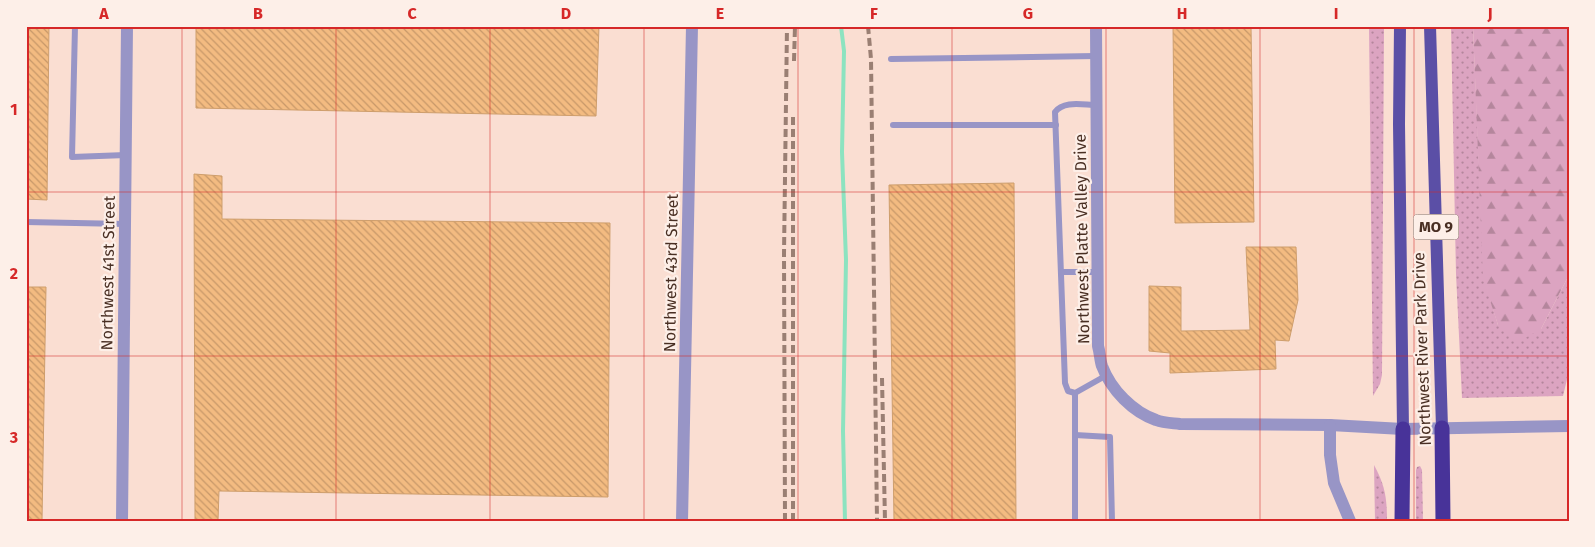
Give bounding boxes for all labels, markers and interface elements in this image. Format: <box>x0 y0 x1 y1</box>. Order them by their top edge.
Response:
text: A <box>98 4 109 23</box>
text: B <box>253 4 263 23</box>
text: C <box>407 4 417 23</box>
text: D <box>561 4 571 23</box>
text: E <box>716 4 724 23</box>
text: F <box>870 4 878 23</box>
text: G <box>1023 4 1033 23</box>
text: H <box>1177 4 1187 23</box>
text: I <box>1334 4 1338 23</box>
text: J <box>1486 4 1493 23</box>
text: 1 <box>10 100 18 119</box>
street label: Northwest Platte Valley Drive <box>1071 134 1093 344</box>
street label: Northwest 43rd Street <box>660 193 682 352</box>
street label: Northwest 41st Street <box>97 195 119 351</box>
road number: MO 9 <box>1414 214 1458 240</box>
street label: Northwest River Park Drive <box>1409 252 1435 446</box>
text: 2 <box>10 264 18 283</box>
text: 3 <box>9 428 18 447</box>

